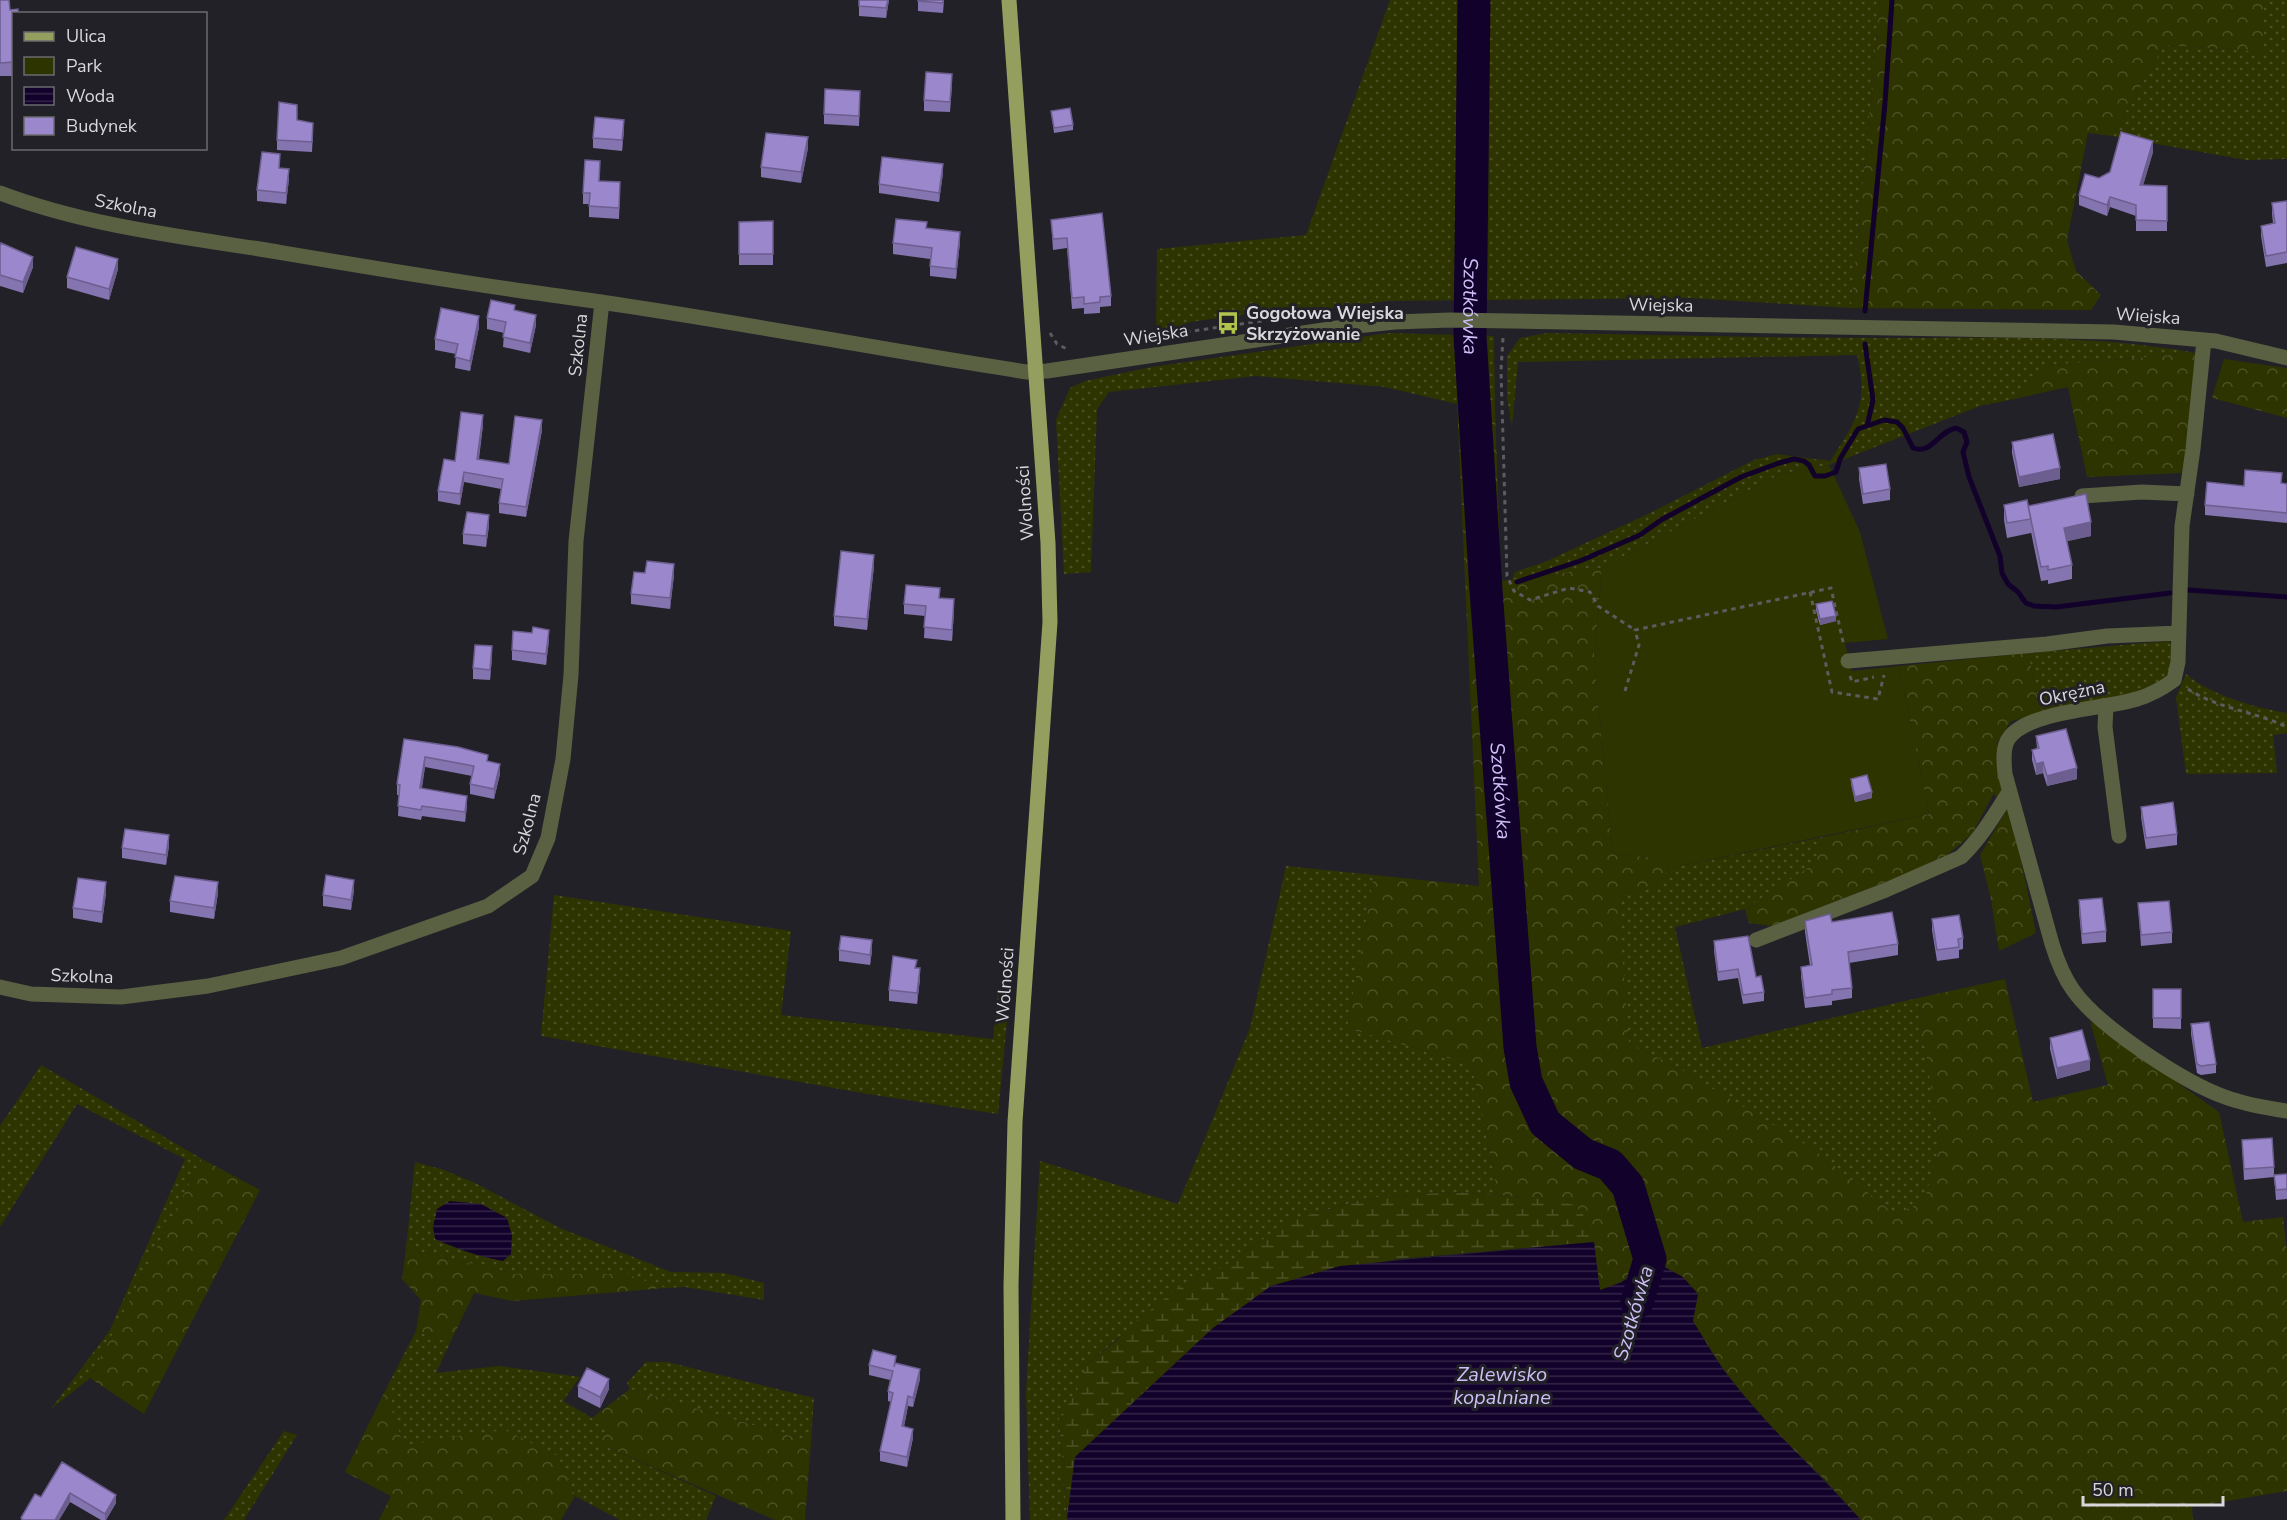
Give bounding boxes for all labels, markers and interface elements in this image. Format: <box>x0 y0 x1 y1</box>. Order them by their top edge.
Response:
legend <box>12 12 207 150</box>
text: Ulica <box>66 24 106 48</box>
text: Park <box>66 54 103 78</box>
text: Woda <box>66 84 115 108</box>
text: Budynek <box>66 114 138 138</box>
street label: Szkolna <box>93 188 159 224</box>
water label: Szotkówka <box>1456 257 1484 356</box>
street label: Wiejska <box>1628 292 1694 318</box>
place label: Gogołowa Wiejska Skrzyżowanie <box>1246 301 1404 346</box>
street label: Wiejska <box>2115 302 2181 330</box>
bus stop icon: Gogołowa Wiejska Skrzyżowanie <box>1215 310 1241 336</box>
street label: Szkolna <box>563 312 593 378</box>
street label: Wiejska <box>1122 318 1190 352</box>
street label: Wolności <box>1010 465 1040 541</box>
street label: Okrężna <box>2037 674 2107 712</box>
water label: Szotkówka <box>1483 741 1518 841</box>
street label: Szkolna <box>507 790 547 858</box>
street label: Wolności <box>990 947 1020 1023</box>
street label: Szkolna <box>50 963 114 989</box>
water label: Szotkówka <box>1607 1263 1660 1364</box>
water label: Zalewisko kopalniane <box>1453 1361 1551 1411</box>
scale bar <box>2083 1469 2222 1507</box>
text: 50 m <box>2092 1478 2134 1502</box>

